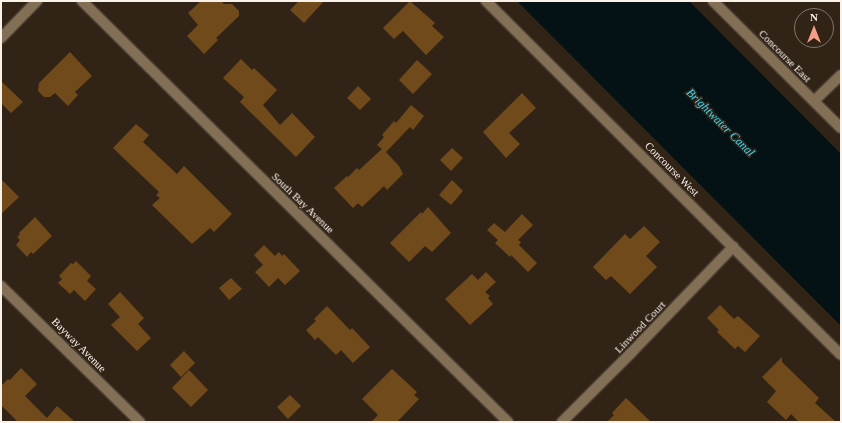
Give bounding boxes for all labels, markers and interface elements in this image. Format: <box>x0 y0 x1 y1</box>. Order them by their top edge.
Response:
north arrow <box>794 8 834 48</box>
text: N <box>810 11 818 23</box>
street label: Concourse East <box>756 27 814 85</box>
water label: Brightwater Canal <box>683 86 757 160</box>
street label: Concourse West <box>642 139 702 199</box>
street label: South Bay Avenue <box>269 170 337 236</box>
street label: Linwood Court <box>612 298 668 356</box>
street label: Bayway Avenue <box>49 315 109 375</box>

